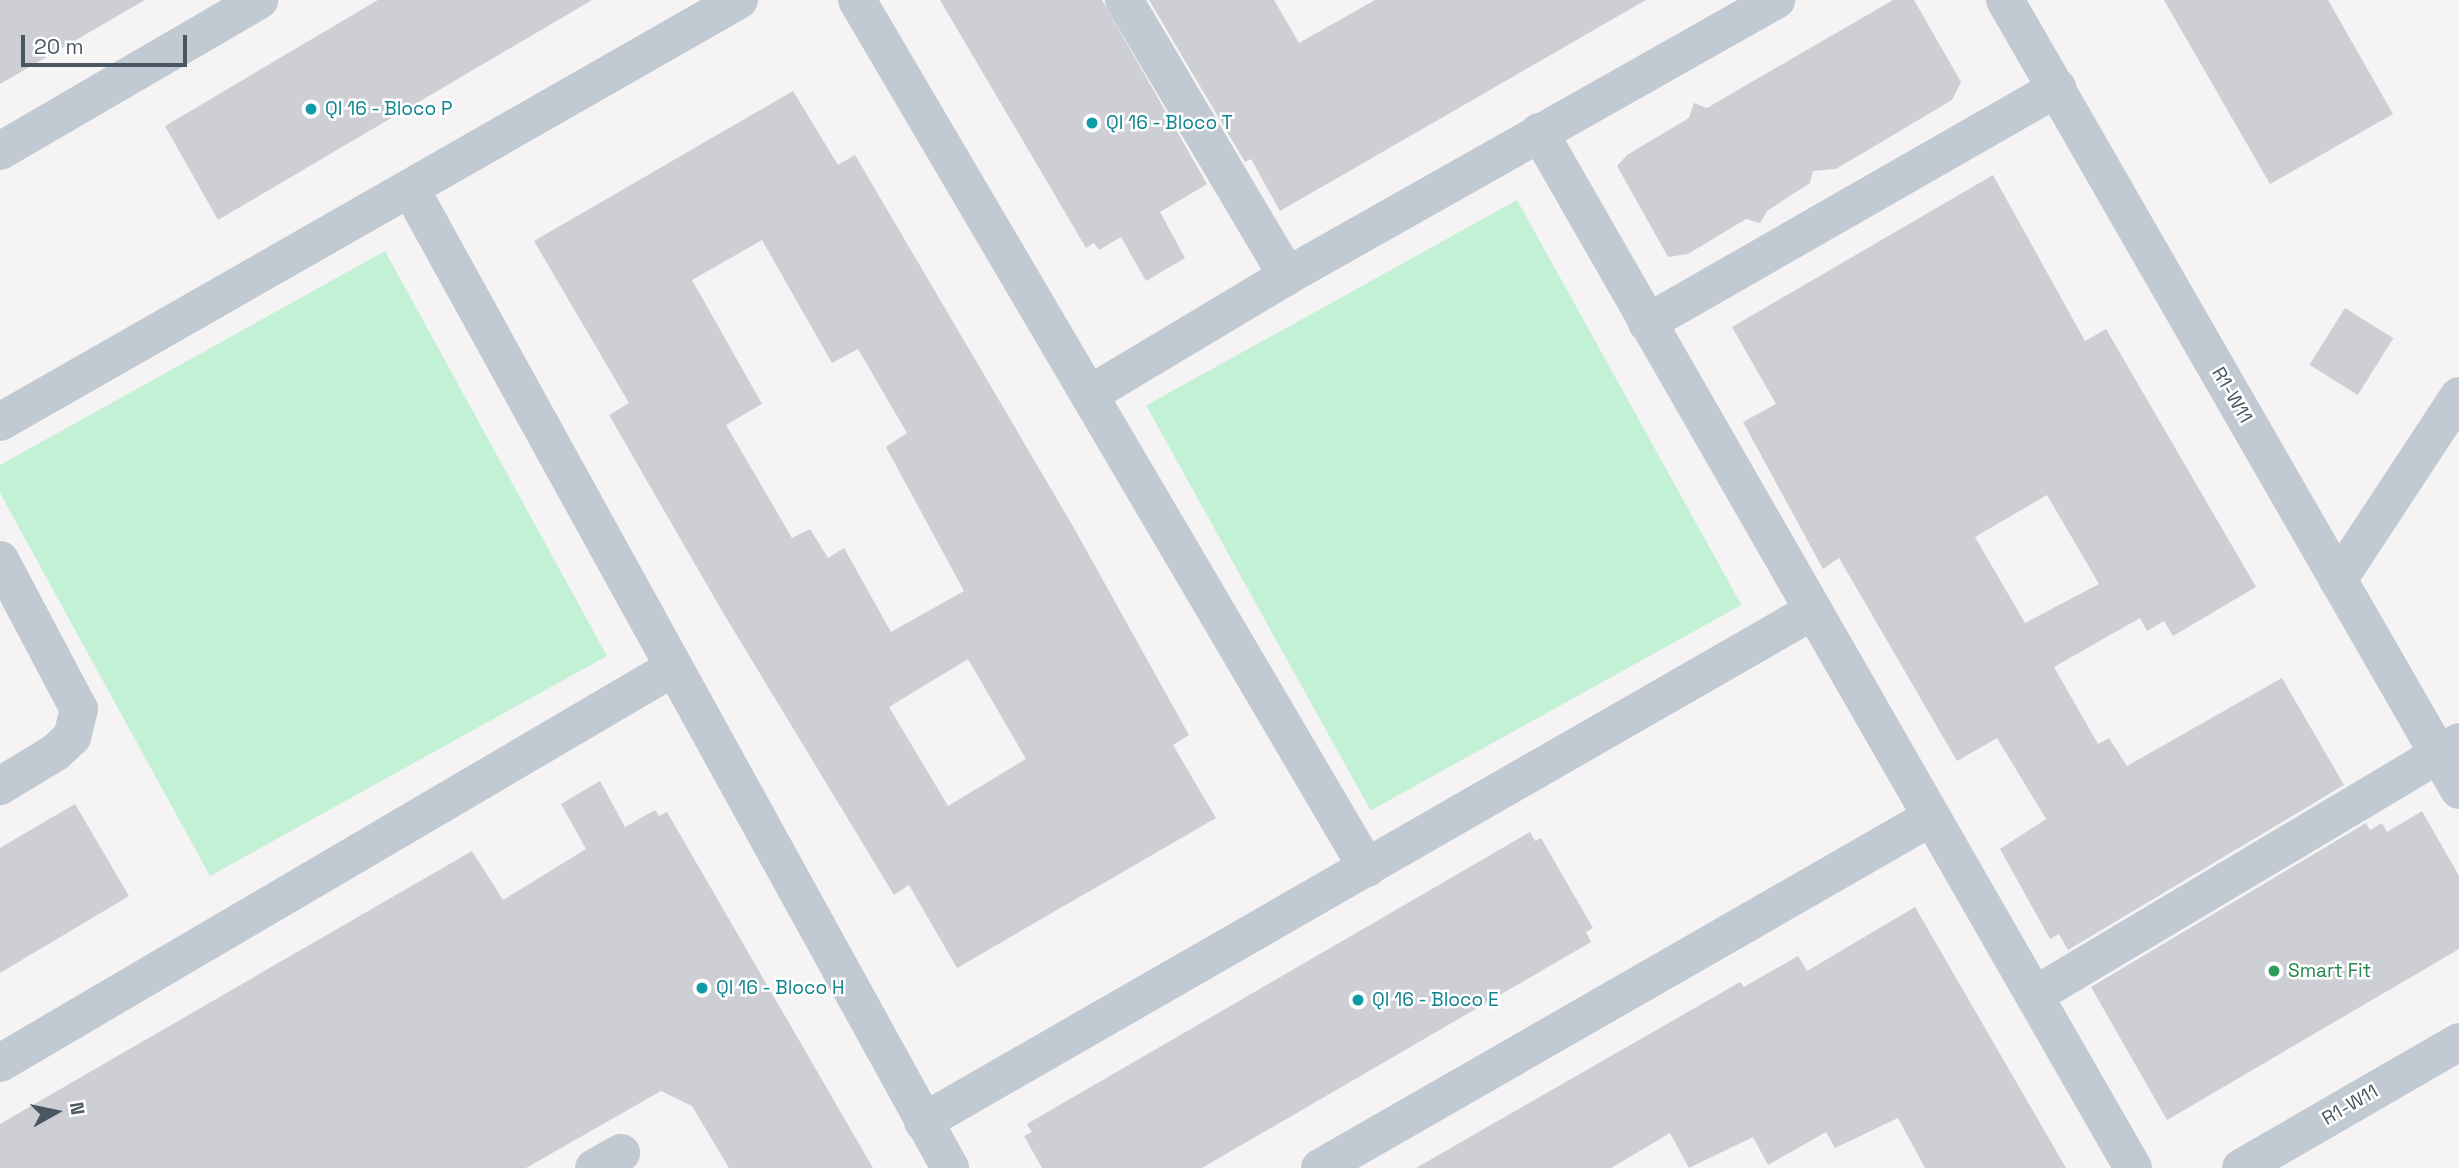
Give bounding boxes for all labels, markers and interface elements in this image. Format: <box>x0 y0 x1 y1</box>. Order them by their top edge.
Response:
scale bar <box>24 21 191 65</box>
text: 20 m <box>34 33 84 60</box>
place label: QI 16 - Bloco P <box>325 98 454 120</box>
marker: QI 16 - Bloco P <box>303 101 319 117</box>
place label: QI 16 - Bloco T <box>1106 112 1234 134</box>
marker: QI 16 - Bloco T <box>1084 115 1100 131</box>
street label: R1-W11 <box>2207 363 2257 427</box>
place label: Smart Fit <box>2288 960 2371 982</box>
marker: Smart Fit <box>2266 963 2282 979</box>
place label: QI 16 - Bloco H <box>716 977 846 999</box>
marker: QI 16 - Bloco H <box>694 980 710 996</box>
place label: QI 16 - Bloco E <box>1372 989 1500 1011</box>
marker: QI 16 - Bloco E <box>1350 992 1366 1008</box>
north arrow <box>21 1077 91 1147</box>
street label: R1-W11 <box>2318 1080 2382 1130</box>
text: N <box>64 1100 91 1117</box>

